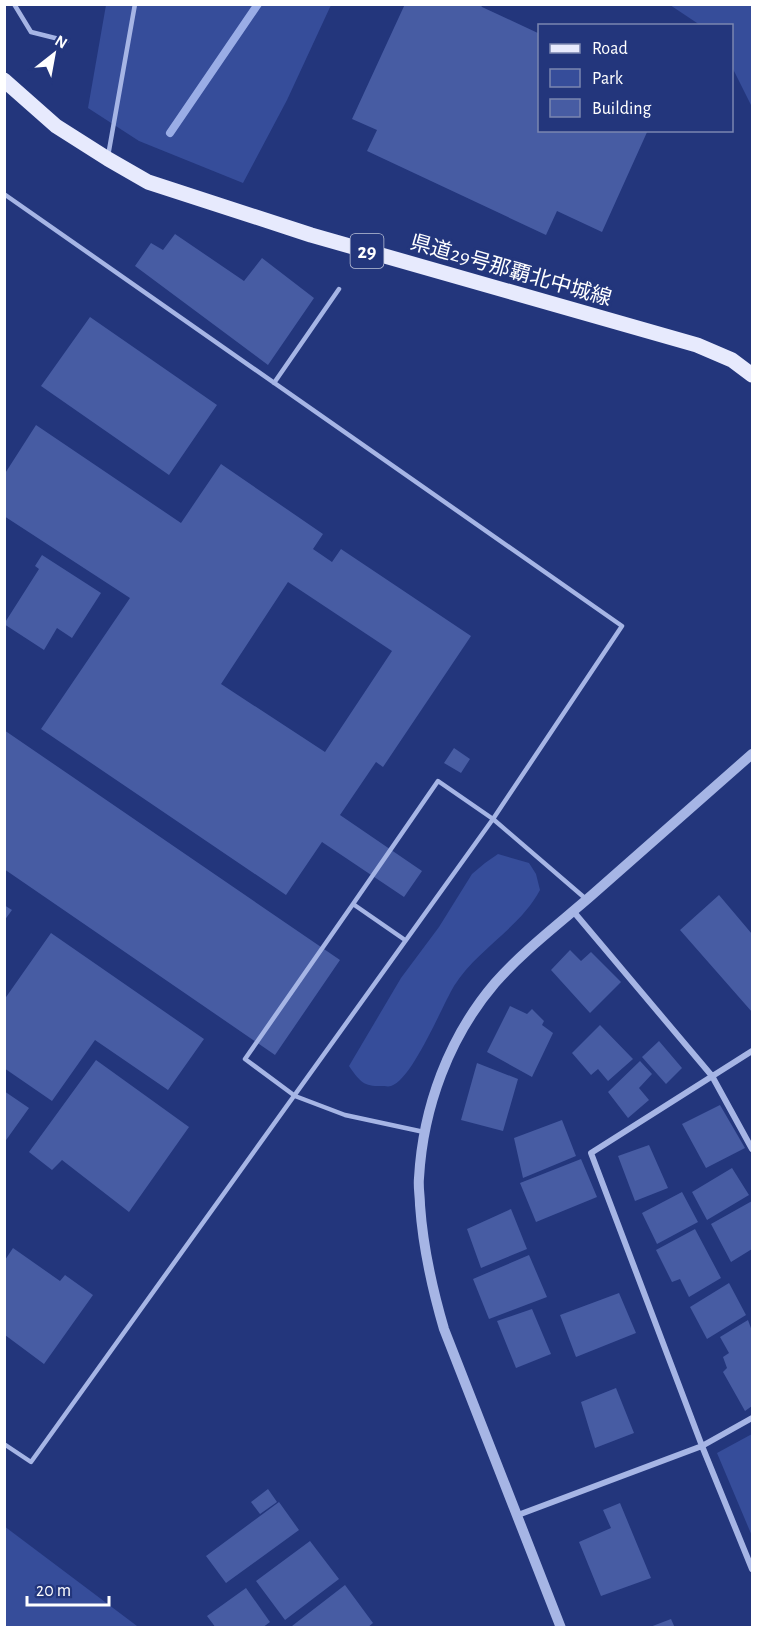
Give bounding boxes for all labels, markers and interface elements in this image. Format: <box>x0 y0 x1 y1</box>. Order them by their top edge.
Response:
north arrow <box>24 24 84 84</box>
legend <box>538 24 733 132</box>
text: N <box>52 32 70 52</box>
text: Road <box>592 40 628 58</box>
text: Park <box>592 70 624 88</box>
text: Building <box>592 100 652 118</box>
street label: 県道29号那覇北中城線 <box>408 231 614 309</box>
road number: 29 <box>350 234 384 268</box>
scale bar <box>27 1569 110 1607</box>
text: 20 m <box>36 1582 71 1600</box>

